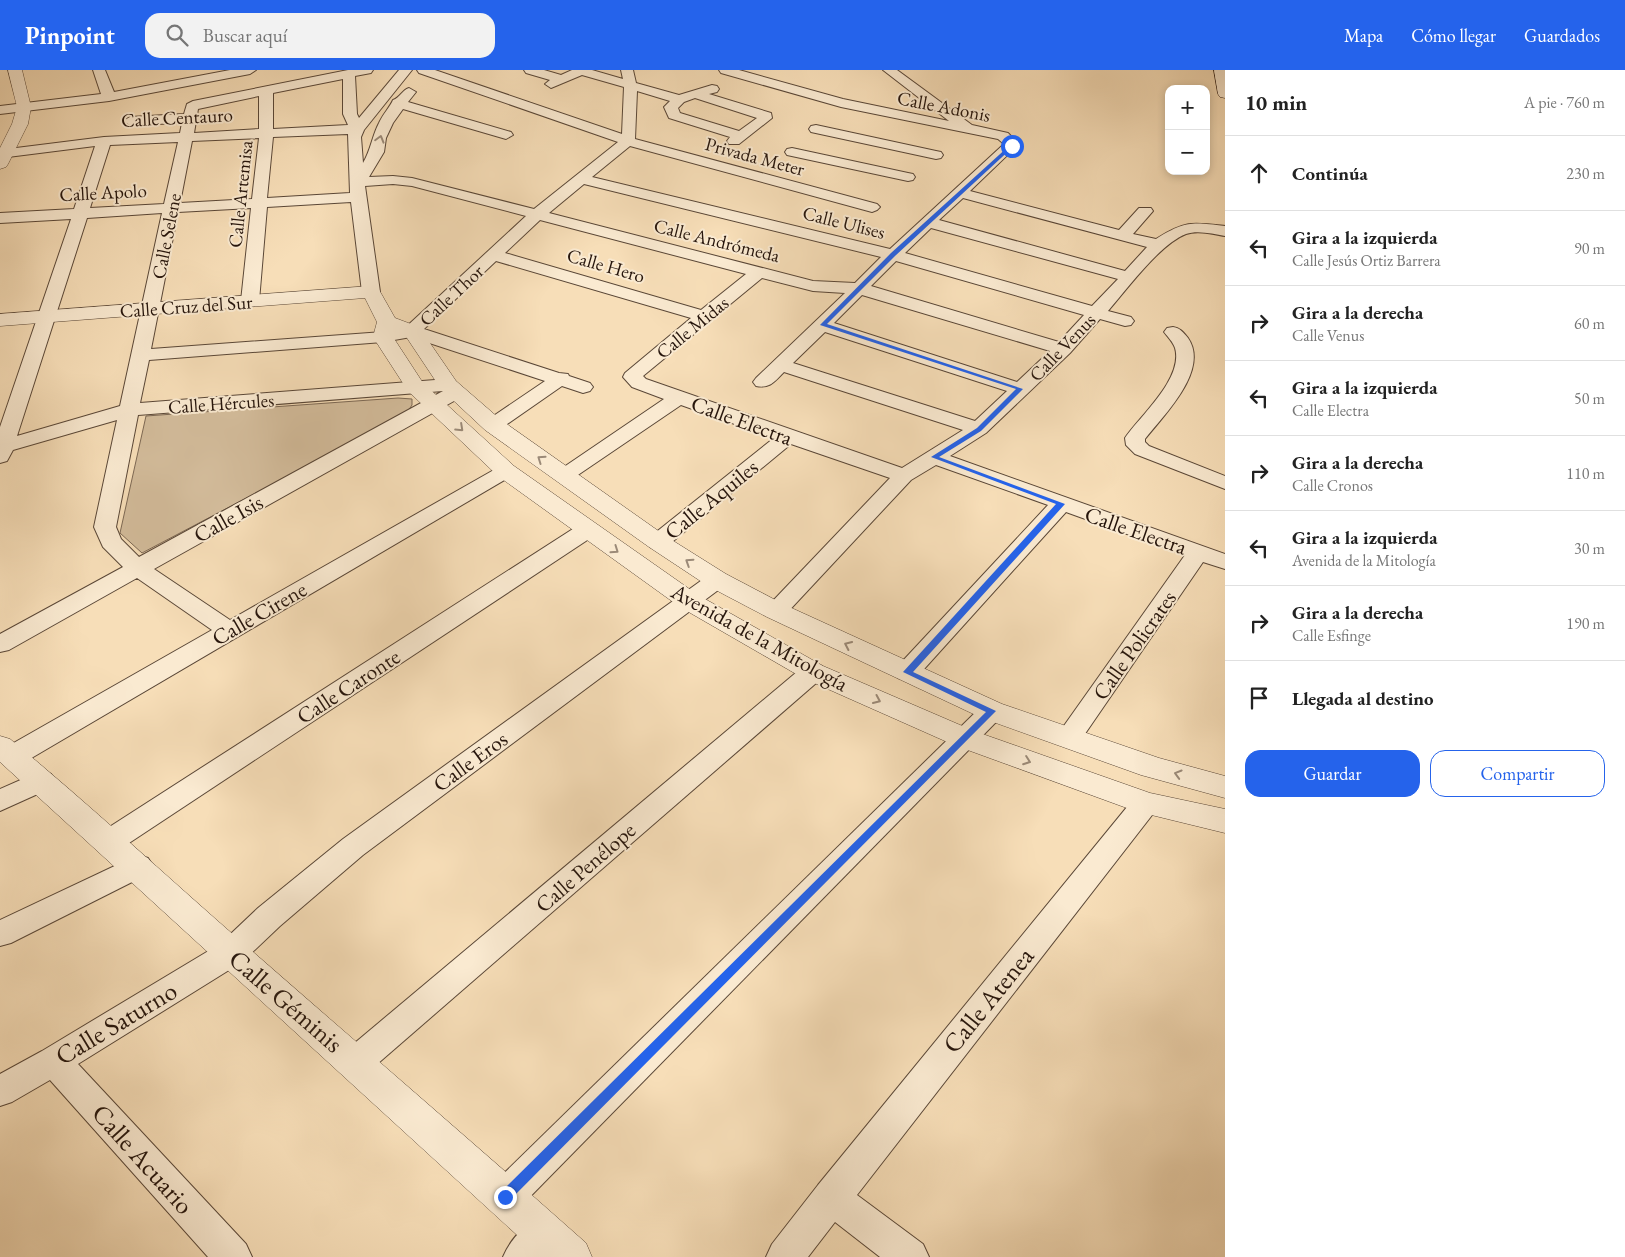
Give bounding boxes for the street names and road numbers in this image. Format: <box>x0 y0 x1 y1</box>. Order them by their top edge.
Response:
street label: Calle Adonis <box>895 85 993 128</box>
street label: Calle Centauro <box>121 102 233 133</box>
street label: Privada Meter <box>702 131 808 182</box>
street label: Calle Artemisa <box>222 139 259 249</box>
street label: Calle Apolo <box>59 178 147 207</box>
street label: Calle Selene <box>146 191 187 281</box>
street label: Calle Ulises <box>800 200 888 245</box>
street label: Calle Andrómeda <box>651 213 783 268</box>
street label: Calle Hero <box>564 242 648 289</box>
street label: Calle Thor <box>414 259 489 332</box>
street label: Calle Cruz del Sur <box>119 289 254 324</box>
street label: Calle Midas <box>651 290 734 364</box>
street label: Calle Venus <box>1024 308 1101 387</box>
street label: Calle Hércules <box>167 387 275 420</box>
street label: Calle Electra <box>687 389 797 452</box>
street label: Calle Aquiles <box>658 453 764 546</box>
street label: Calle Isis <box>188 488 268 549</box>
street label: Calle Electra <box>1081 500 1191 562</box>
street label: Calle Cirene <box>206 574 312 652</box>
street label: Avenida de la Mitología <box>665 576 853 698</box>
street label: Calle Policrates <box>1086 585 1183 706</box>
street label: Calle Caronte <box>291 642 406 731</box>
street label: Calle Eros <box>427 724 513 798</box>
street label: Calle Penélope <box>529 816 642 919</box>
street label: Calle Atenea <box>935 939 1042 1060</box>
street label: Calle Géminis <box>222 942 350 1060</box>
street label: Calle Saturno <box>49 973 183 1073</box>
street label: Calle Acuario <box>84 1097 202 1221</box>

